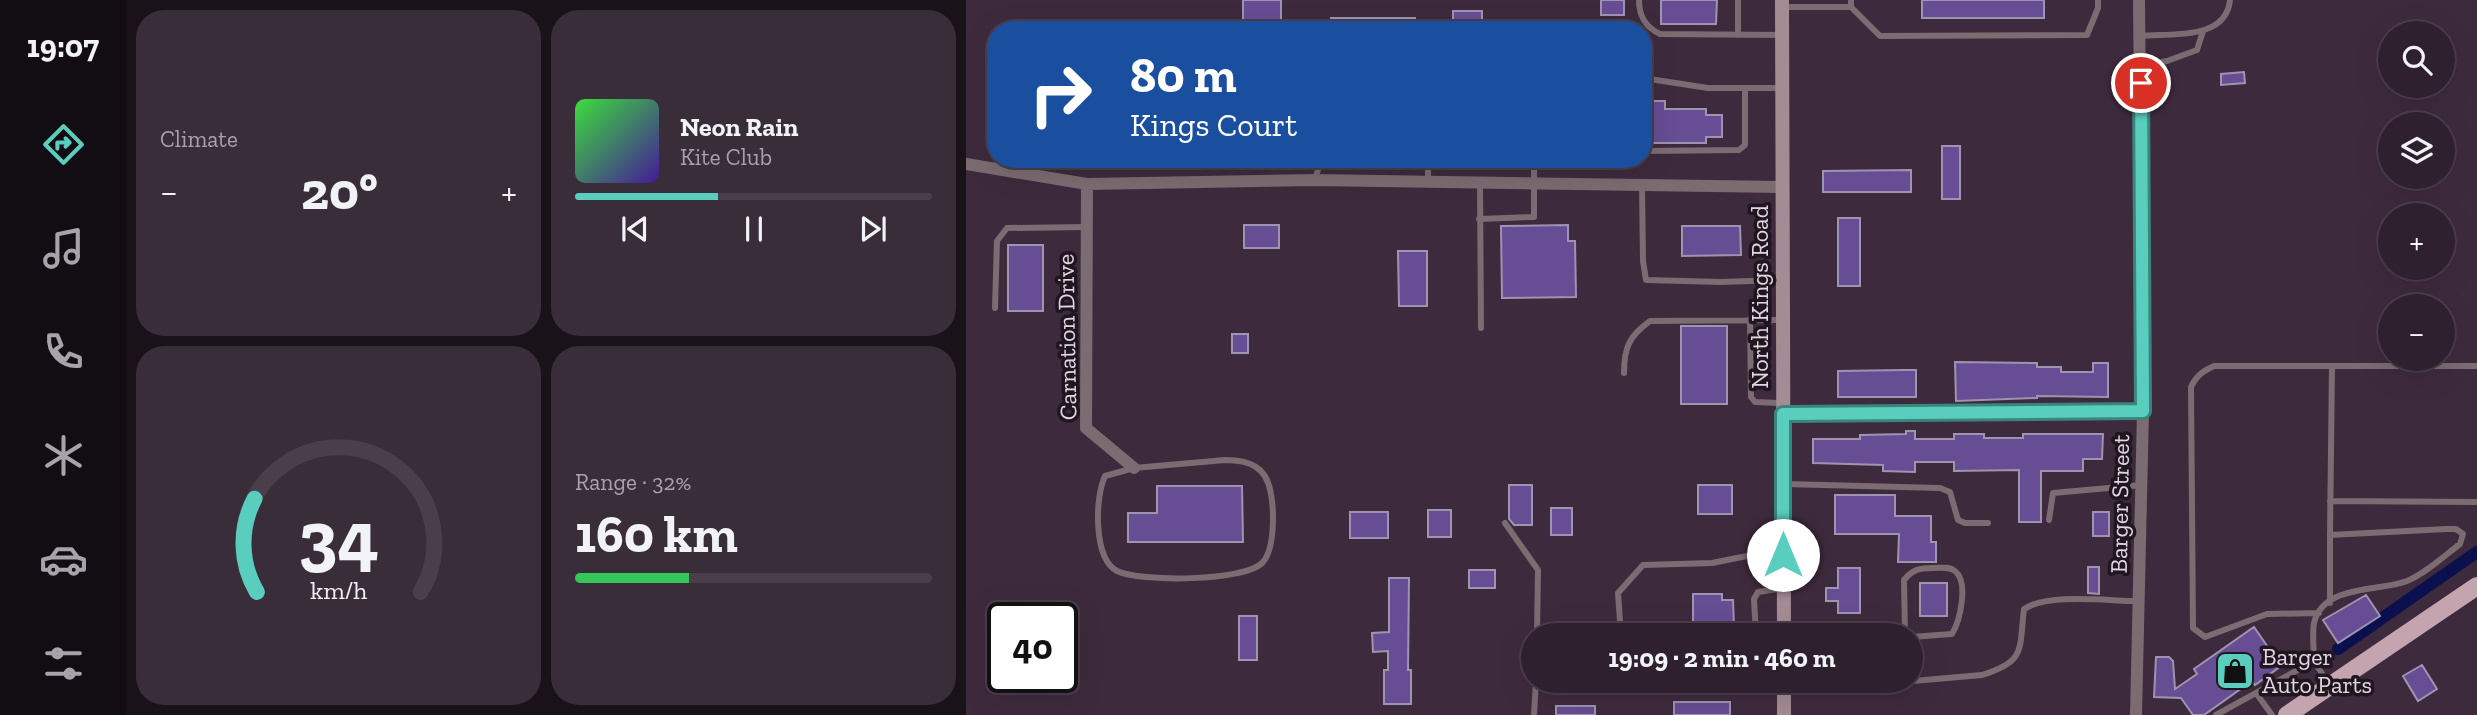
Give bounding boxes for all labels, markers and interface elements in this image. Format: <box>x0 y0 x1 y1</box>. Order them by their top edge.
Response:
map controls <box>2378 21 2455 371</box>
button: search <box>2378 21 2455 98</box>
text: 19:07 <box>27 27 99 65</box>
text: 80 m <box>1130 46 1237 105</box>
icon: right <box>1015 49 1106 140</box>
pin <box>2111 53 2171 113</box>
icon: arrive <box>2122 64 2160 102</box>
text: Kings Court <box>1130 106 1297 144</box>
text: Neon Rain <box>680 111 798 143</box>
button: layers <box>2378 112 2455 189</box>
icon: directions <box>39 120 88 169</box>
text: Climate <box>160 125 238 153</box>
text: Kite Club <box>680 143 772 171</box>
text: 20° <box>301 160 378 222</box>
text: − <box>160 169 178 215</box>
text: + <box>501 169 517 215</box>
button: + <box>2378 203 2455 280</box>
street label: North Kings Road <box>1745 205 1774 389</box>
icon: previous <box>616 210 654 248</box>
icon: pause <box>735 210 773 248</box>
icon: next <box>854 210 892 248</box>
icon: music <box>39 224 88 273</box>
street label: Carnation Drive <box>1051 254 1082 420</box>
button: − <box>2378 294 2455 371</box>
icon: phone <box>39 327 88 376</box>
icon: climate <box>39 431 88 480</box>
street label: Barger Street <box>2104 434 2135 574</box>
text: Range · 32% <box>575 468 691 496</box>
text: 34 <box>298 493 379 581</box>
text: 160 km <box>575 503 738 565</box>
position arrow <box>1746 518 1820 592</box>
icon: car <box>39 535 88 584</box>
text: km/h <box>310 574 367 604</box>
speed limit sign: 40 <box>987 602 1078 693</box>
icon: filters <box>39 639 88 688</box>
text: 19:09 · 2 min · 460 m <box>1608 642 1836 674</box>
place label: Barger Auto Parts <box>2262 642 2372 699</box>
shop icon: Barger Auto Parts <box>2214 650 2256 692</box>

